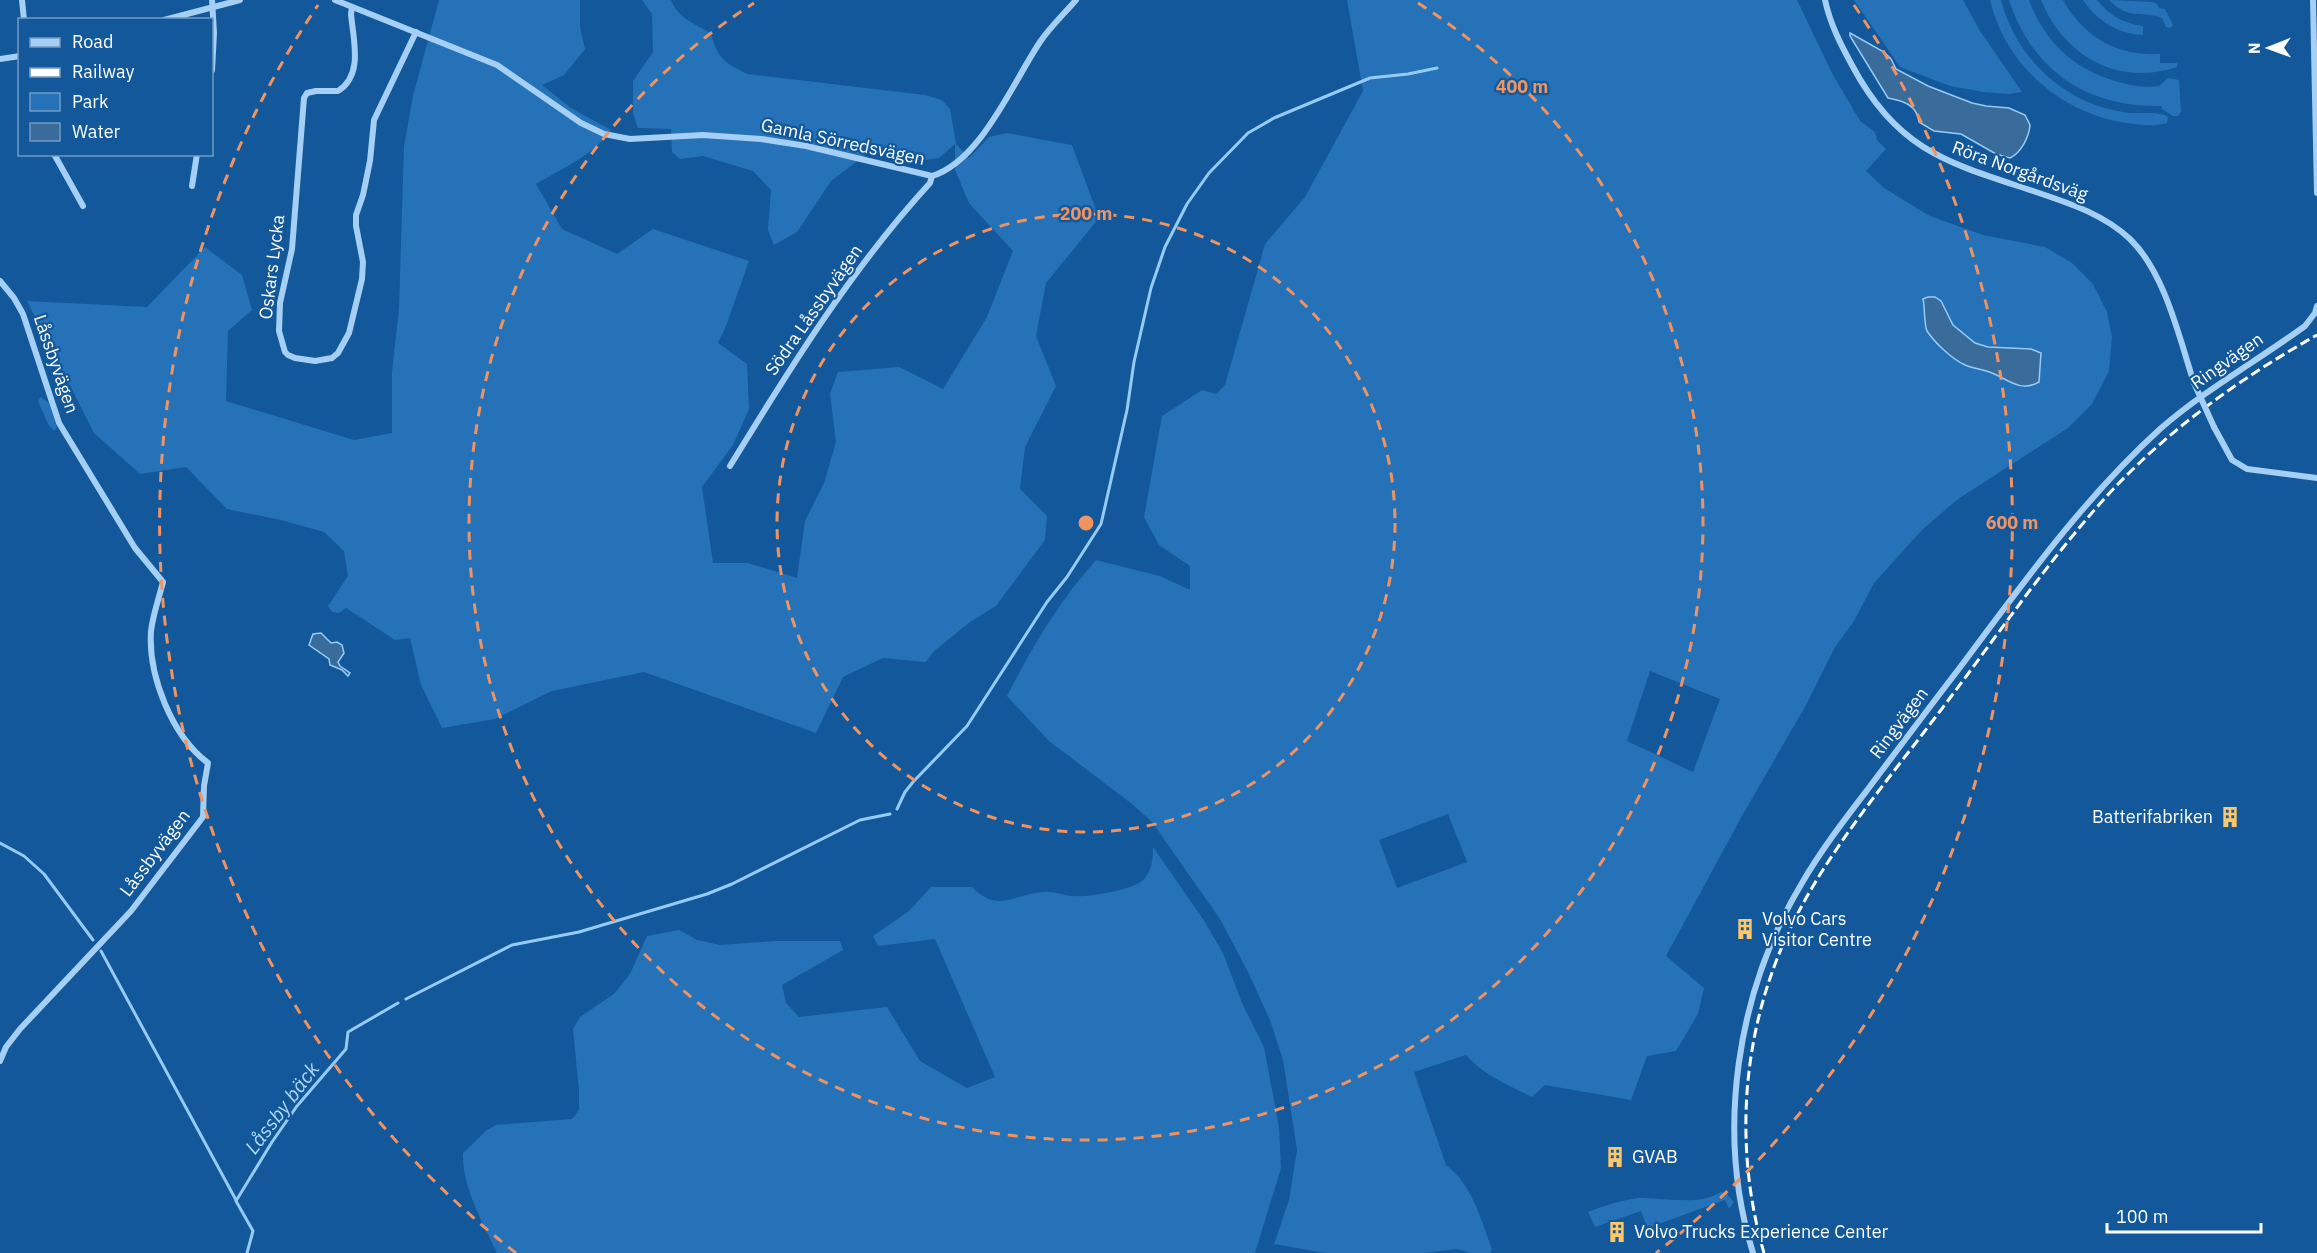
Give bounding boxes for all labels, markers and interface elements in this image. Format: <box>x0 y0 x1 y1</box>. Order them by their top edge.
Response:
legend <box>18 18 213 156</box>
north arrow <box>2239 18 2299 78</box>
text: Road <box>72 30 113 53</box>
text: N <box>2244 42 2264 54</box>
text: Railway <box>72 60 134 83</box>
text: 400 m <box>1496 75 1548 98</box>
text: Park <box>72 90 109 113</box>
street label: Gamla Sörredsvägen <box>759 113 927 170</box>
text: Water <box>72 120 121 143</box>
street label: Röra Norgårdsväg <box>1949 135 2092 206</box>
text: 200 m <box>1060 202 1112 225</box>
street label: Oskars Lycka <box>254 213 289 321</box>
street label: Södra Låssbyvägen <box>760 240 867 380</box>
street label: Låssbyvägen <box>29 311 84 416</box>
street label: Ringvägen <box>2186 327 2268 394</box>
text: 600 m <box>1986 511 2038 534</box>
centre of rings <box>1076 513 1096 533</box>
street label: Ringvägen <box>1864 682 1933 763</box>
street label: Låssbyvägen <box>114 805 195 901</box>
place label: Batterifabriken <box>2092 805 2213 828</box>
building icon: Batterifabriken <box>2218 805 2242 829</box>
place label: Volvo Cars Visitor Centre <box>1762 907 1872 951</box>
building icon: Volvo Cars Visitor Centre <box>1733 917 1757 941</box>
water label: Låssby bäck <box>238 1056 325 1159</box>
building icon: GVAB <box>1603 1145 1627 1169</box>
place label: GVAB <box>1632 1145 1678 1168</box>
scale bar <box>2107 1196 2262 1234</box>
text: 100 m <box>2116 1205 2168 1228</box>
building icon: Volvo Trucks Experience Center <box>1605 1220 1629 1244</box>
place label: Volvo Trucks Experience Center <box>1634 1220 1889 1243</box>

